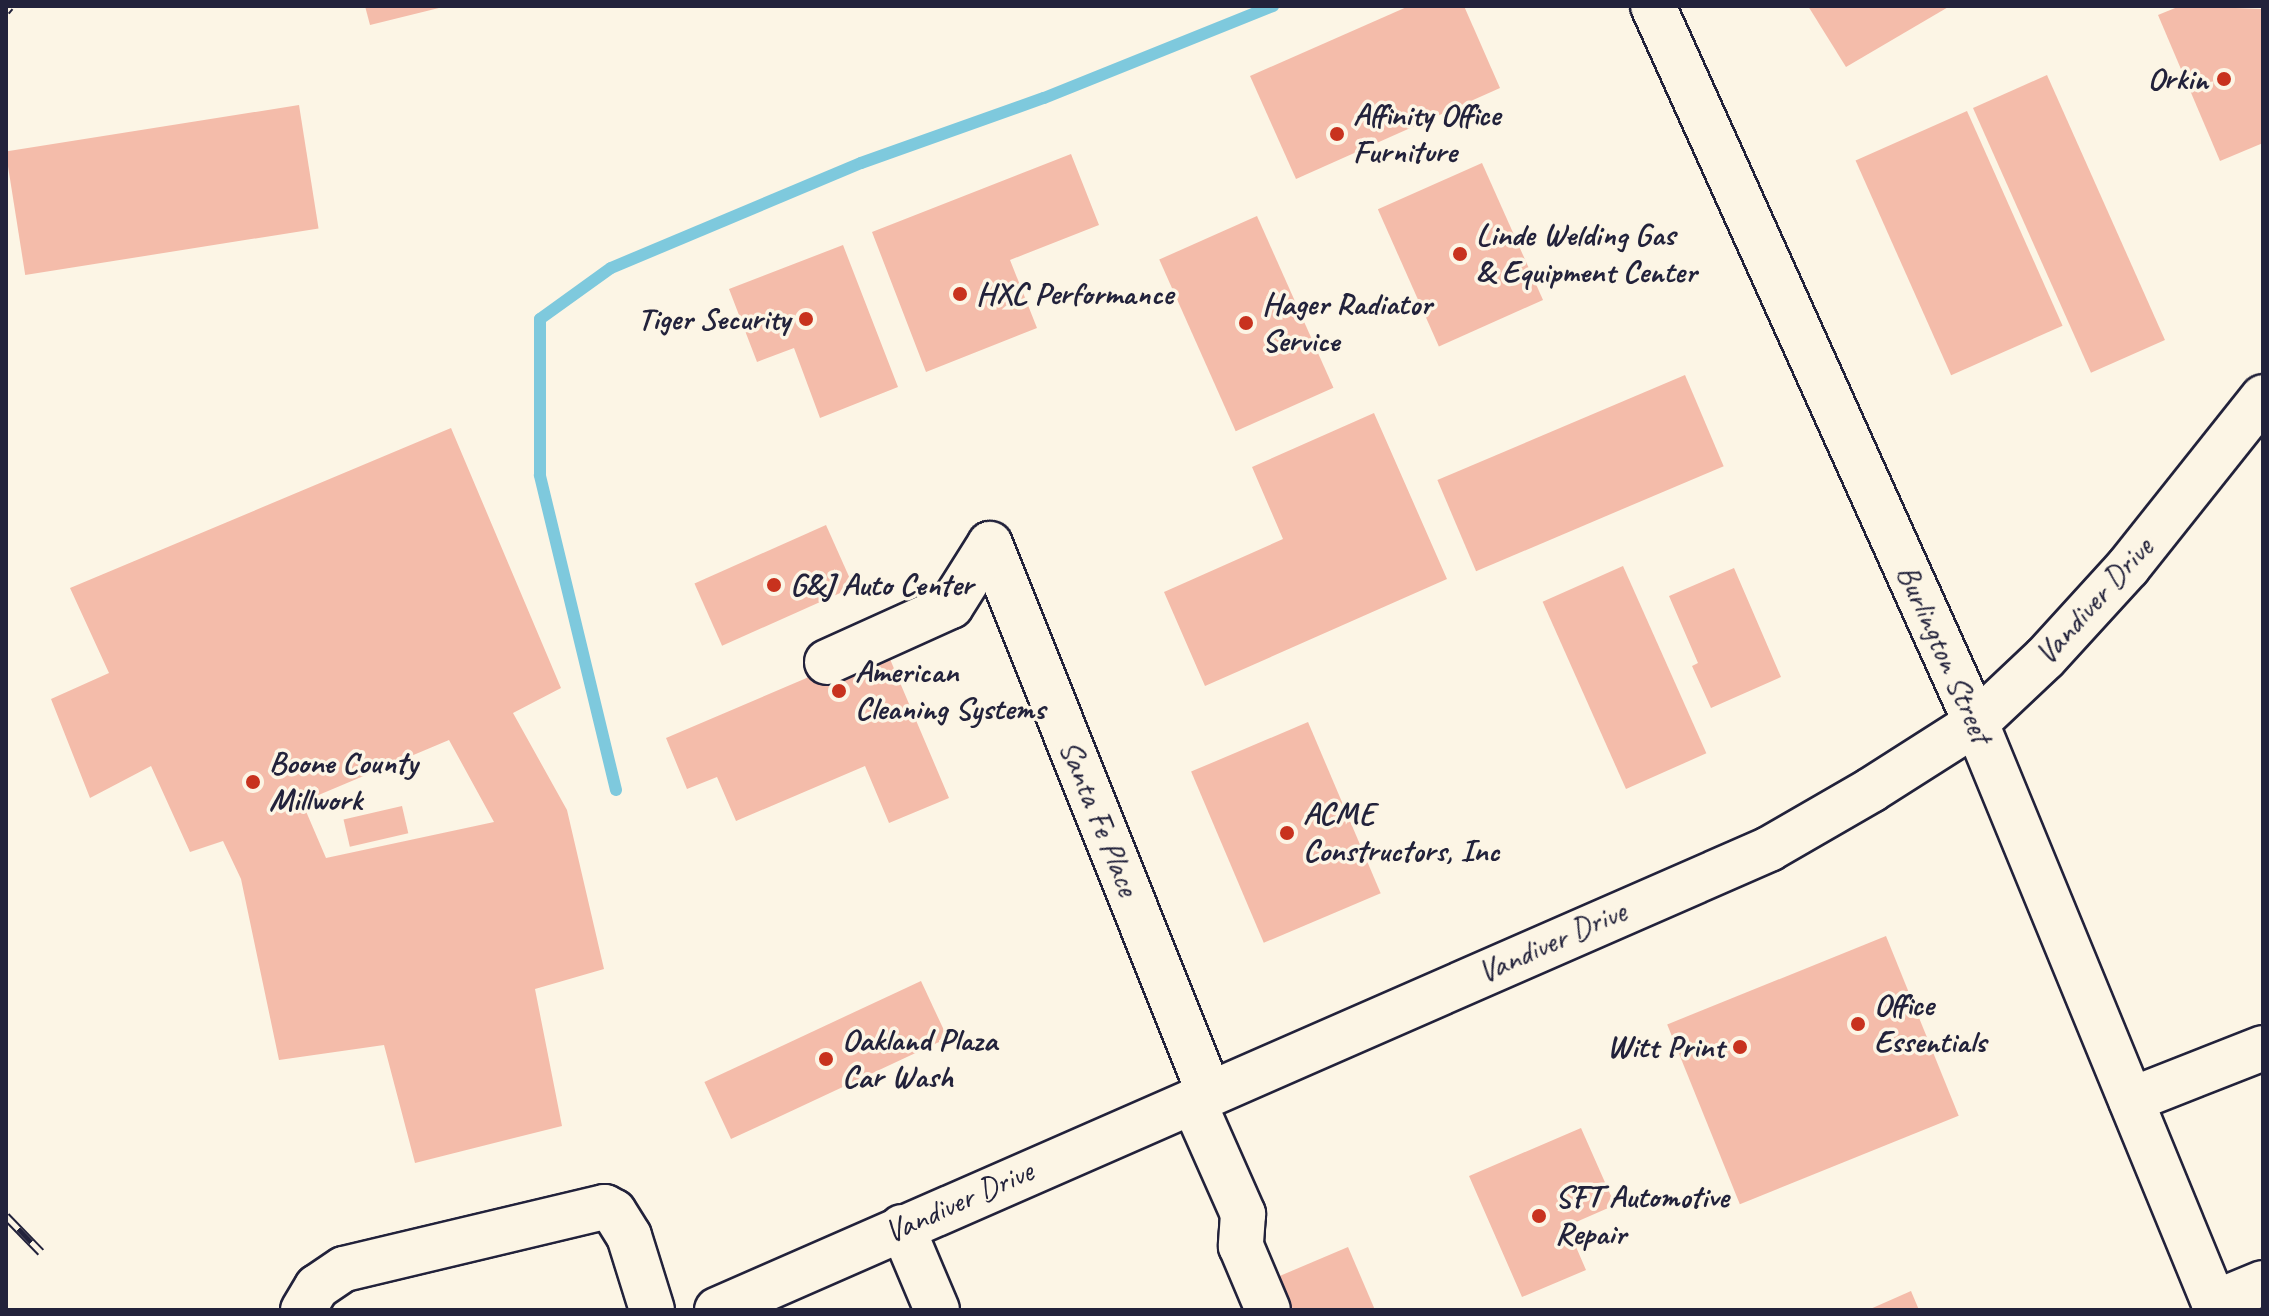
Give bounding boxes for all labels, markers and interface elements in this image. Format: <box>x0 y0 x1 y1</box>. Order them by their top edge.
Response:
place label: Orkin <box>2147 60 2208 98</box>
marker: Orkin <box>2215 70 2233 88</box>
place label: Affinity Office Furniture <box>1353 97 1500 172</box>
marker: Affinity Office Furniture <box>1328 125 1346 143</box>
place label: Linde Welding Gas & Equipment Center <box>1476 217 1696 292</box>
marker: Linde Welding Gas & Equipment Center <box>1451 245 1469 263</box>
place label: HXC Performance <box>976 275 1173 313</box>
marker: HXC Performance <box>951 285 969 303</box>
place label: Hager Radiator Service <box>1262 286 1434 361</box>
place label: Tiger Security <box>639 300 790 338</box>
marker: Tiger Security <box>797 310 815 328</box>
marker: Hager Radiator Service <box>1237 314 1255 332</box>
street label: Vandiver Drive <box>2027 529 2161 673</box>
street label: Burlington Street <box>1888 559 2000 749</box>
place label: G&J Auto Center <box>790 566 973 604</box>
marker: G&J Auto Center <box>765 576 783 594</box>
place label: American Cleaning Systems <box>855 654 1043 729</box>
marker: American Cleaning Systems <box>830 682 848 700</box>
street label: Santa Fe Place <box>1051 735 1147 901</box>
place label: Boone County Millwork <box>269 745 417 820</box>
marker: Boone County Millwork <box>244 773 262 791</box>
place label: ACME Constructors, Inc <box>1303 796 1499 871</box>
marker: ACME Constructors, Inc <box>1278 824 1296 842</box>
street label: Vandiver Drive <box>1472 892 1632 992</box>
place label: Office Essentials <box>1874 987 1986 1062</box>
marker: Office Essentials <box>1849 1015 1867 1033</box>
place label: Oakland Plaza Car Wash <box>842 1022 997 1097</box>
place label: Witt Print <box>1607 1028 1724 1066</box>
marker: Witt Print <box>1731 1038 1749 1056</box>
marker: Oakland Plaza Car Wash <box>817 1050 835 1068</box>
street label: Vandiver Drive <box>879 1152 1039 1252</box>
place label: SFT Automotive Repair <box>1555 1179 1729 1254</box>
marker: SFT Automotive Repair <box>1530 1207 1548 1225</box>

